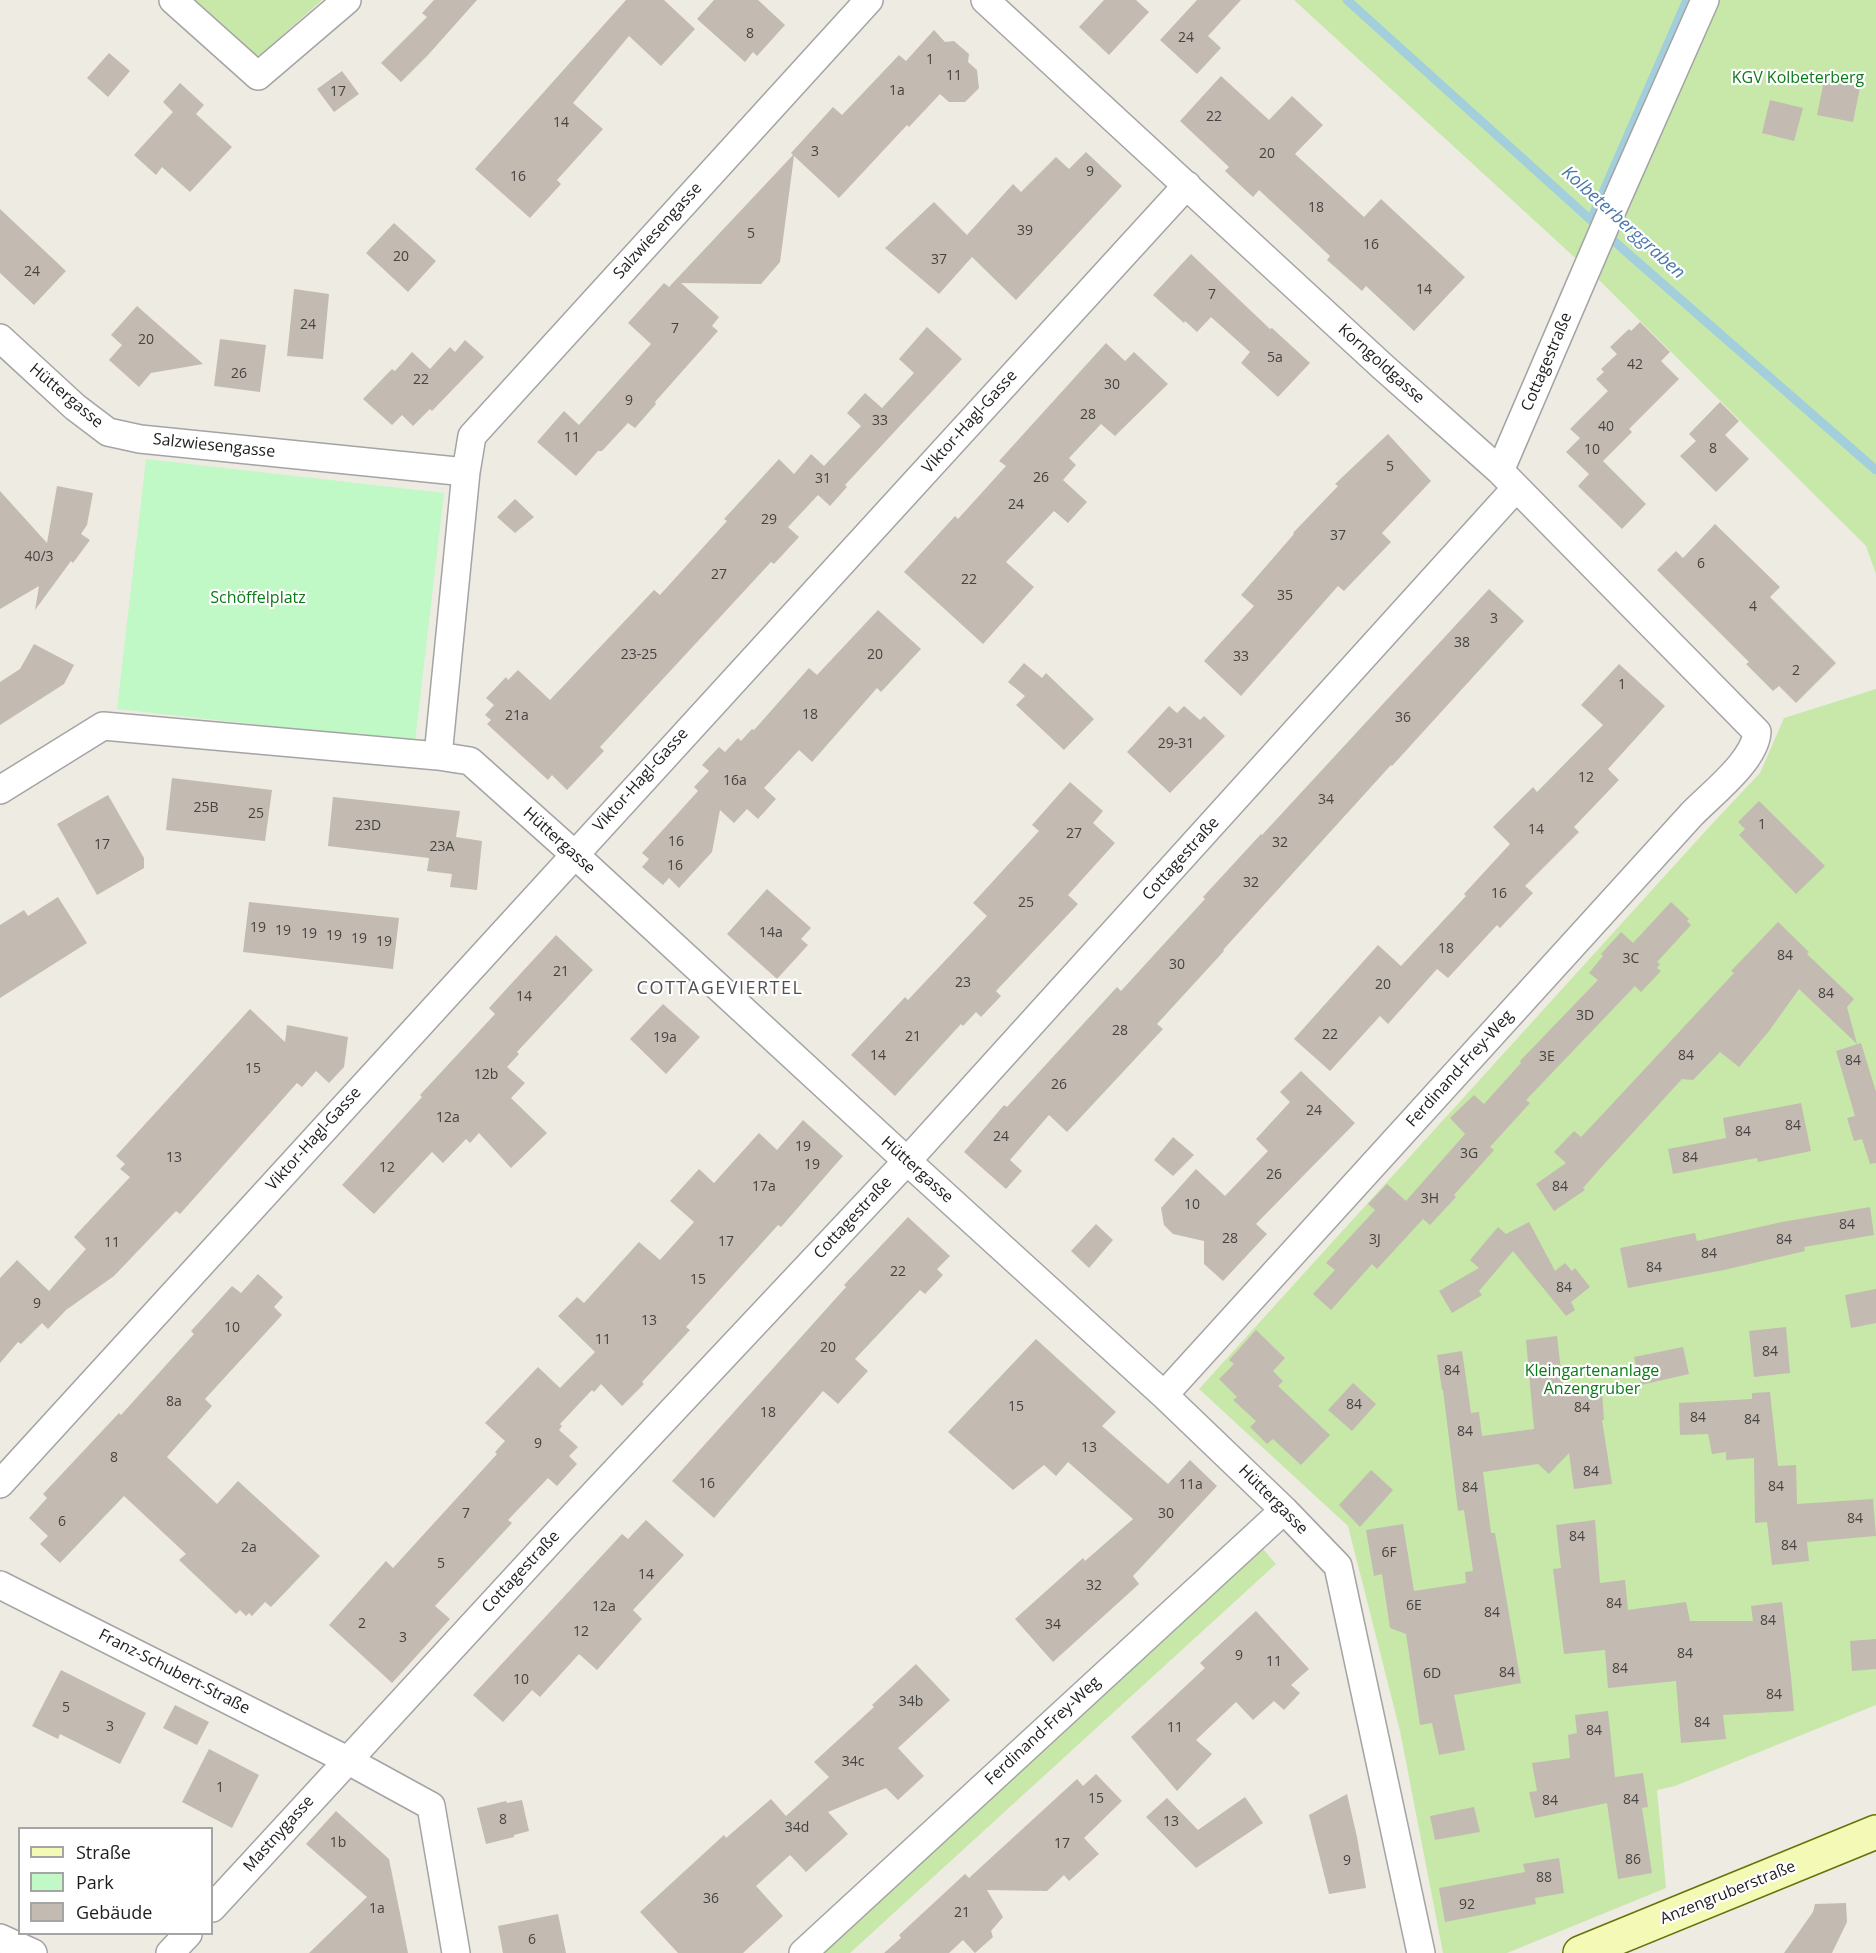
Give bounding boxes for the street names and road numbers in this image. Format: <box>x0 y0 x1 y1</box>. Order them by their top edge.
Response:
street label: Salzwiesengasse <box>610 179 706 283</box>
street label: Cottagestraße <box>1518 310 1576 414</box>
street label: Korngoldgasse <box>1334 320 1428 408</box>
street label: Hüttergasse <box>25 360 107 432</box>
street label: Viktor-Hagl-Gasse <box>919 366 1021 478</box>
street label: Salzwiesengasse <box>152 430 276 462</box>
street label: Viktor-Hagl-Gasse <box>590 724 692 836</box>
street label: Hüttergasse <box>519 804 599 878</box>
street label: Cottagestraße <box>1139 813 1223 905</box>
street label: Ferdinand-Frey-Weg <box>1403 1007 1517 1131</box>
street label: Viktor-Hagl-Gasse <box>263 1083 365 1195</box>
street label: Hüttergasse <box>877 1133 957 1207</box>
street label: Cottagestraße <box>810 1173 896 1263</box>
street label: Hüttergasse <box>1234 1461 1312 1539</box>
street label: Cottagestraße <box>478 1527 564 1617</box>
street label: Franz-Schubert-Straße <box>95 1625 253 1719</box>
street label: Ferdinand-Frey-Weg <box>981 1673 1105 1789</box>
street label: Mastnygasse <box>240 1792 318 1876</box>
street label: Anzengruberstraße <box>1658 1857 1798 1929</box>

